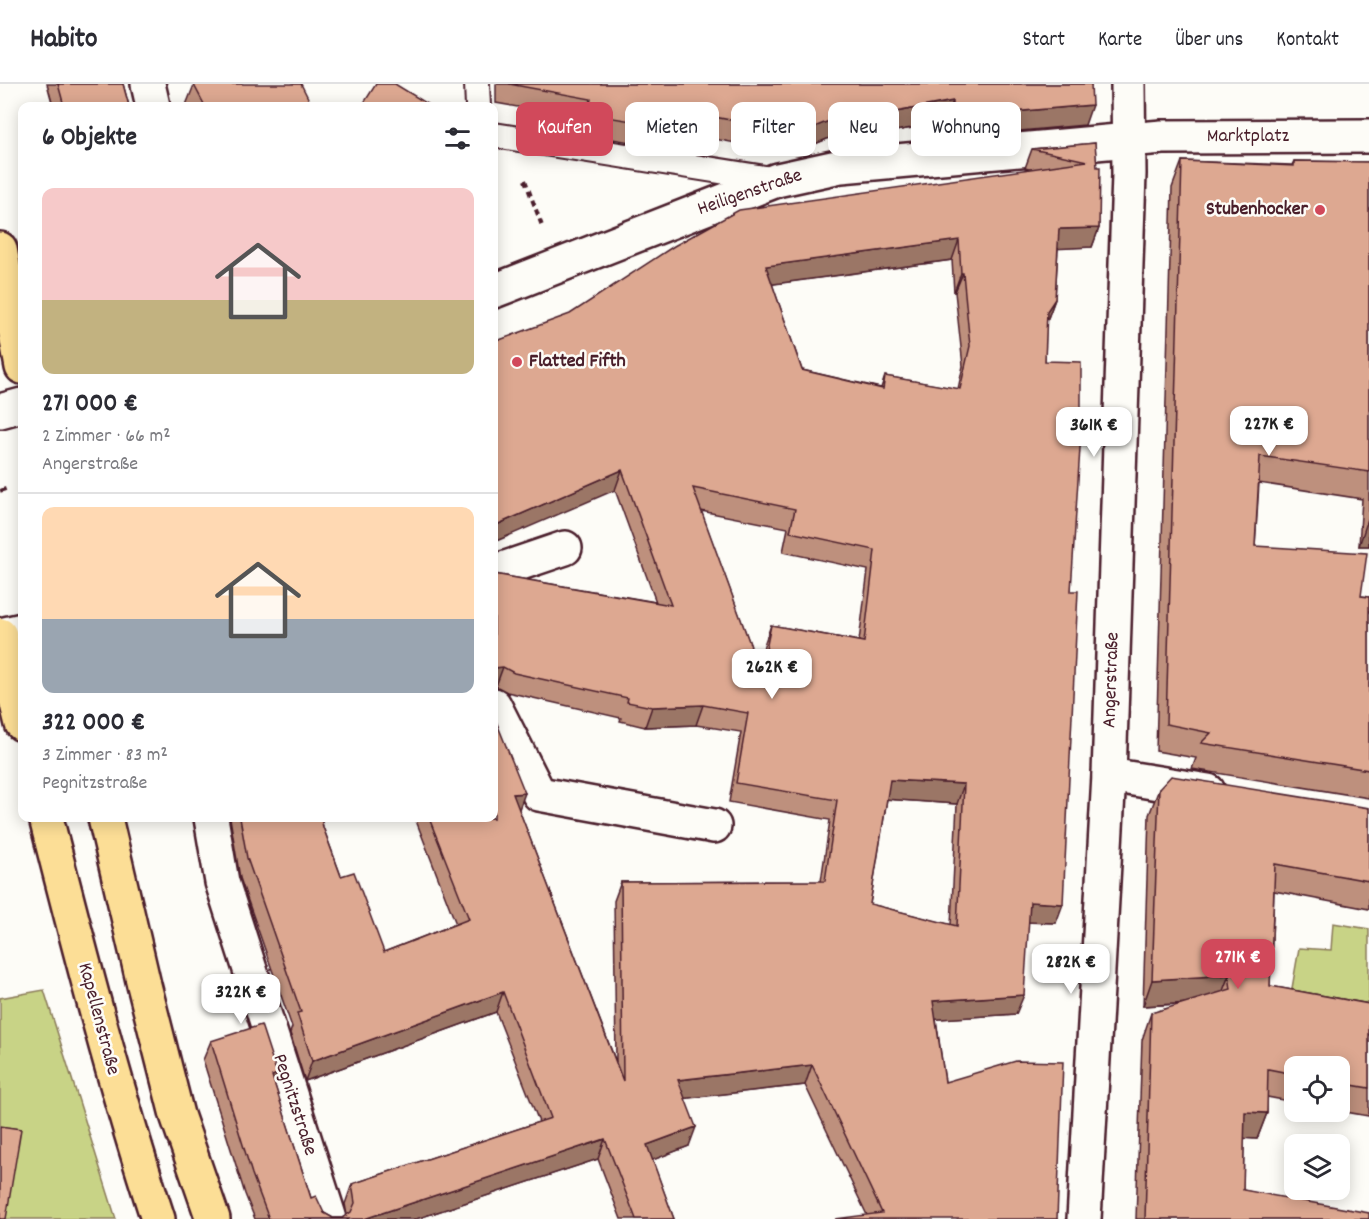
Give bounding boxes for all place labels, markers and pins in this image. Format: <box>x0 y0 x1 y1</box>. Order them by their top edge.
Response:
place label: Stubenhocker <box>1206 196 1309 224</box>
marker: Stubenhocker <box>1313 203 1327 217</box>
place label: Flatted Fifth <box>529 348 626 376</box>
marker: Flatted Fifth <box>510 355 524 369</box>
pin: 227K € <box>1220 406 1318 457</box>
pin: 361K € <box>1045 407 1143 458</box>
pin: 262K € <box>723 649 821 700</box>
pin: 271K € <box>1189 939 1287 990</box>
pin: 282K € <box>1022 944 1120 995</box>
pin: 322K € <box>192 974 290 1025</box>

